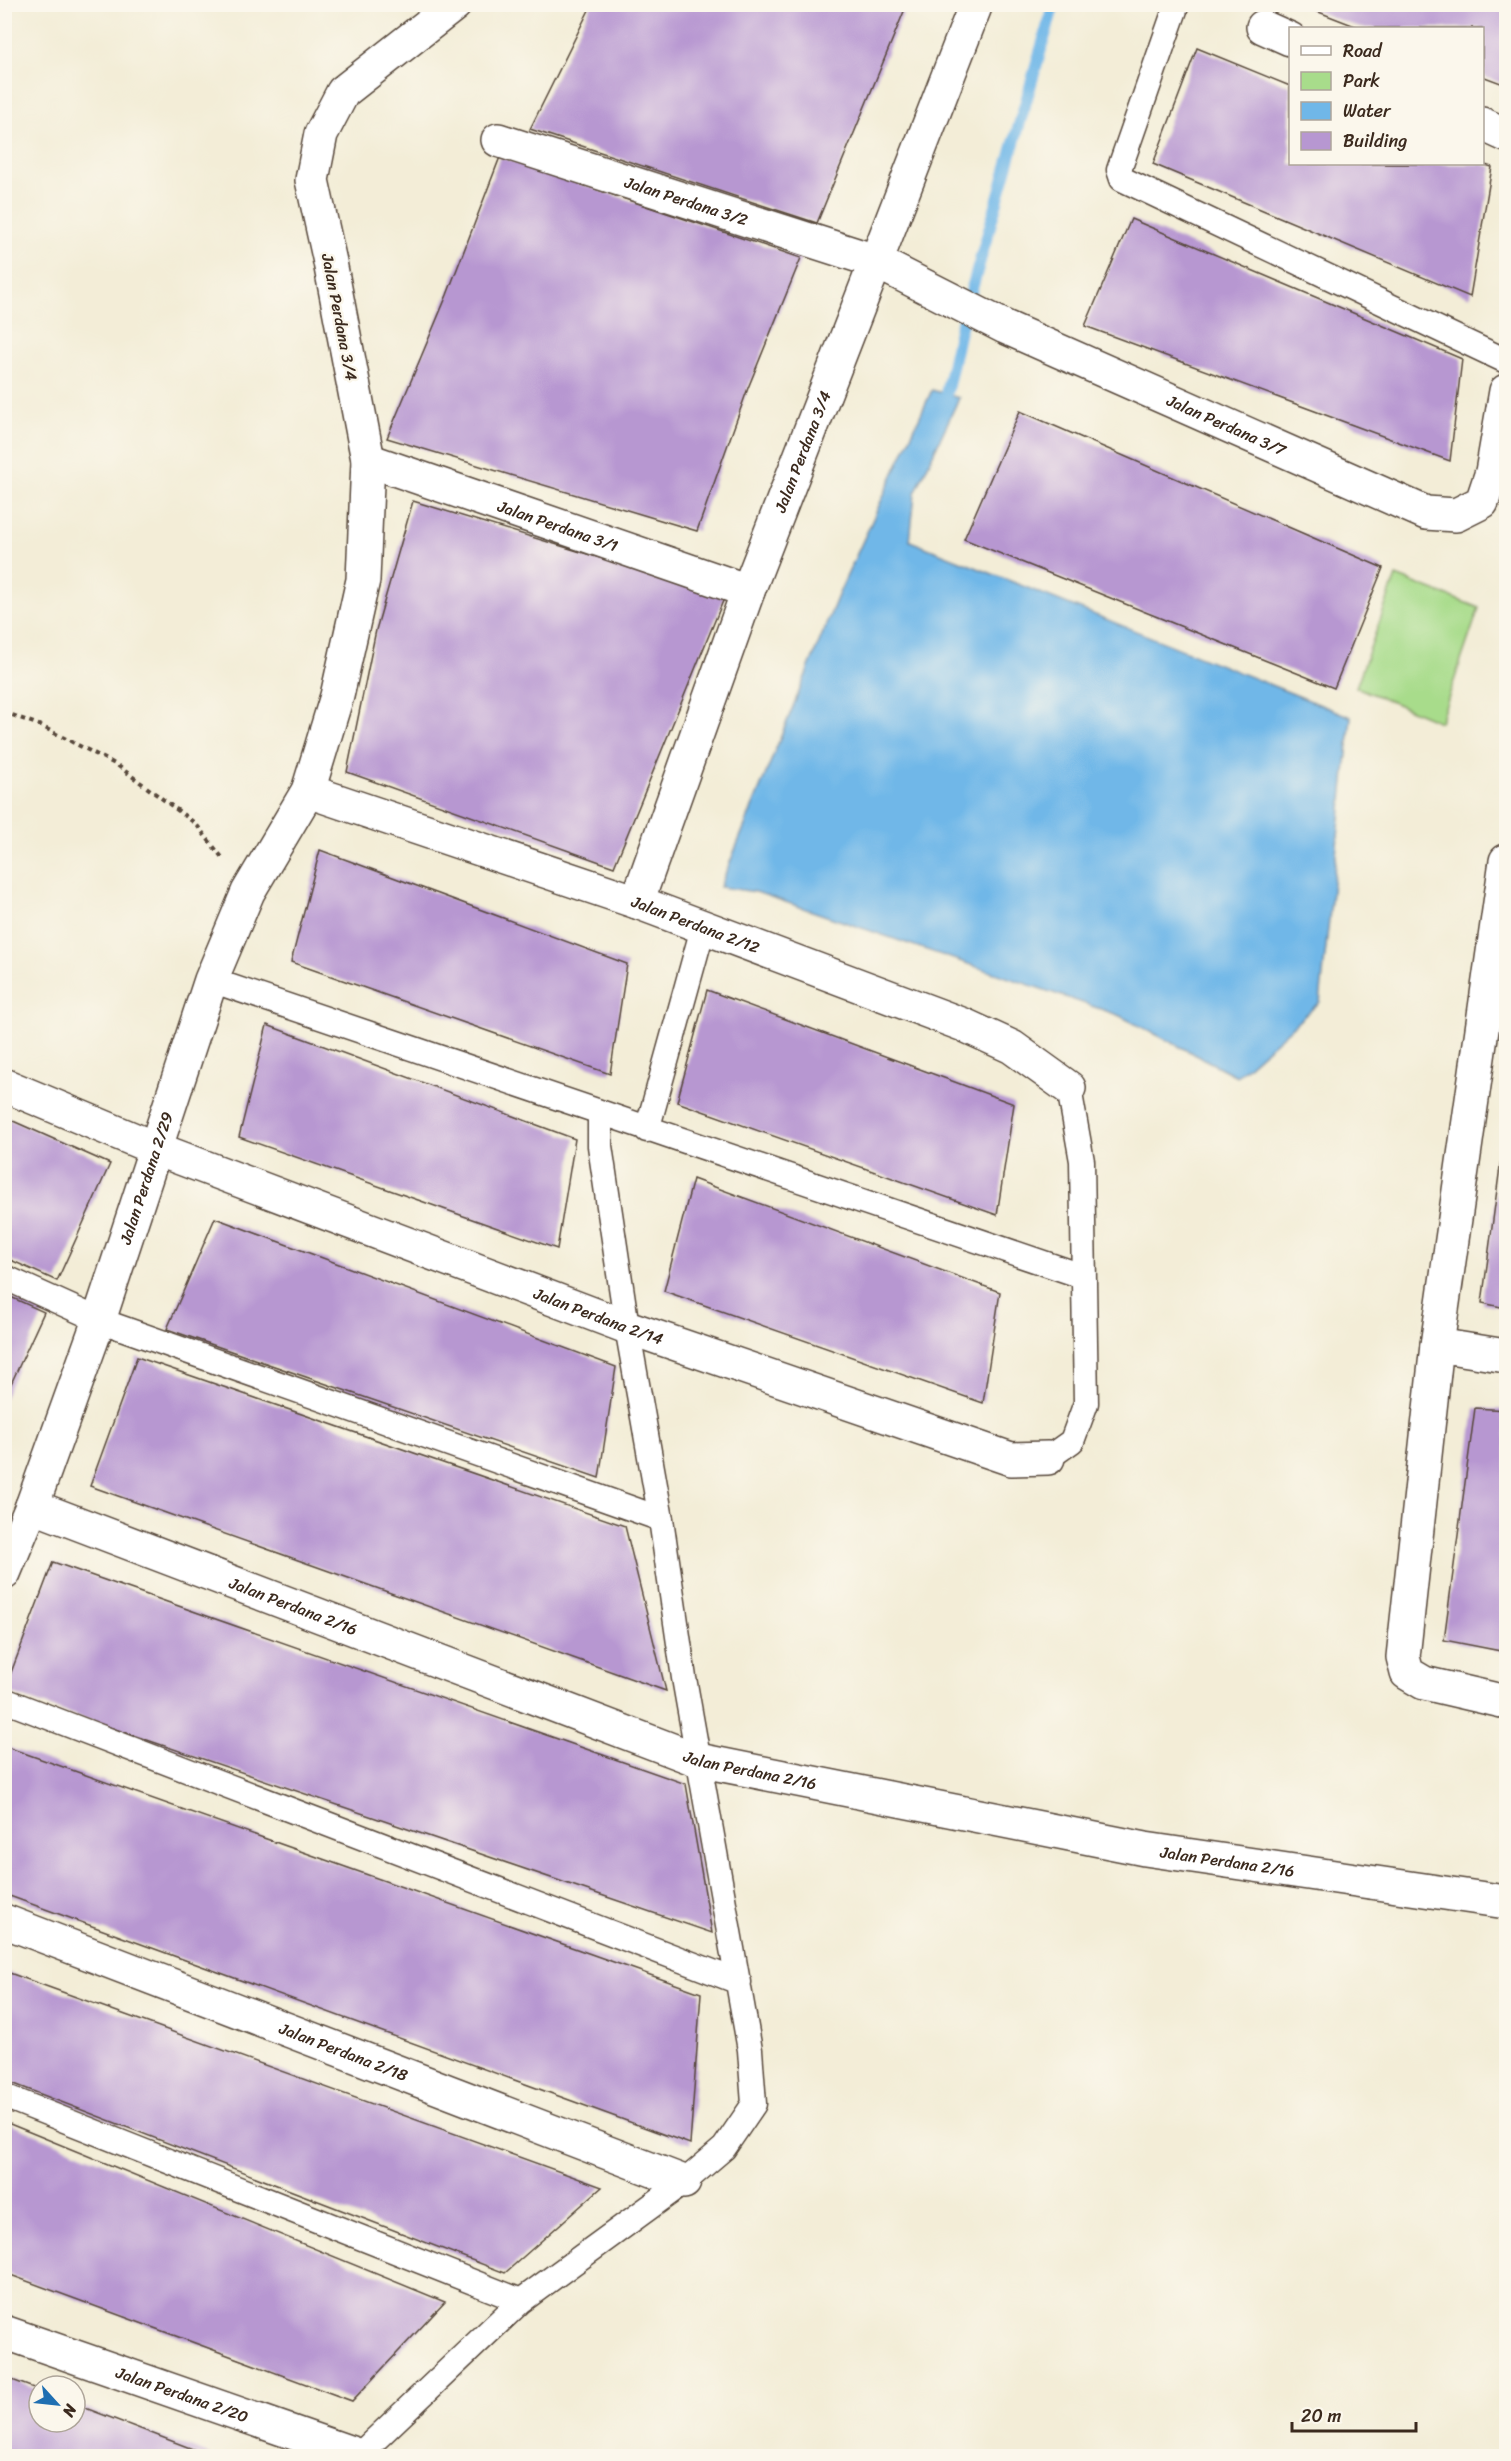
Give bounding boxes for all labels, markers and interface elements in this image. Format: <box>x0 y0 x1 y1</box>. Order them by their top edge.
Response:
legend <box>1289 27 1484 165</box>
text: Road <box>1343 35 1383 67</box>
text: Park <box>1343 65 1380 97</box>
text: Water <box>1343 95 1392 127</box>
text: Building <box>1343 125 1407 157</box>
street label: Jalan Perdana 3/2 <box>620 167 752 234</box>
street label: Jalan Perdana 3/4 <box>313 250 366 383</box>
street label: Jalan Perdana 3/4 <box>766 386 840 518</box>
street label: Jalan Perdana 3/7 <box>1161 386 1292 465</box>
street label: Jalan Perdana 3/1 <box>493 491 622 560</box>
street label: Jalan Perdana 2/12 <box>627 887 764 962</box>
street label: Jalan Perdana 2/29 <box>111 1108 182 1249</box>
street label: Jalan Perdana 2/14 <box>529 1279 667 1353</box>
street label: Jalan Perdana 2/16 <box>224 1568 362 1644</box>
street label: Jalan Perdana 2/16 <box>678 1741 819 1798</box>
street label: Jalan Perdana 2/16 <box>1158 1837 1296 1886</box>
street label: Jalan Perdana 2/18 <box>274 2014 413 2090</box>
street label: Jalan Perdana 2/20 <box>111 2358 252 2431</box>
north arrow <box>27 2374 87 2434</box>
scale bar <box>1292 2395 1416 2433</box>
text: N <box>54 2398 86 2423</box>
text: 20 m <box>1301 2400 1341 2432</box>

